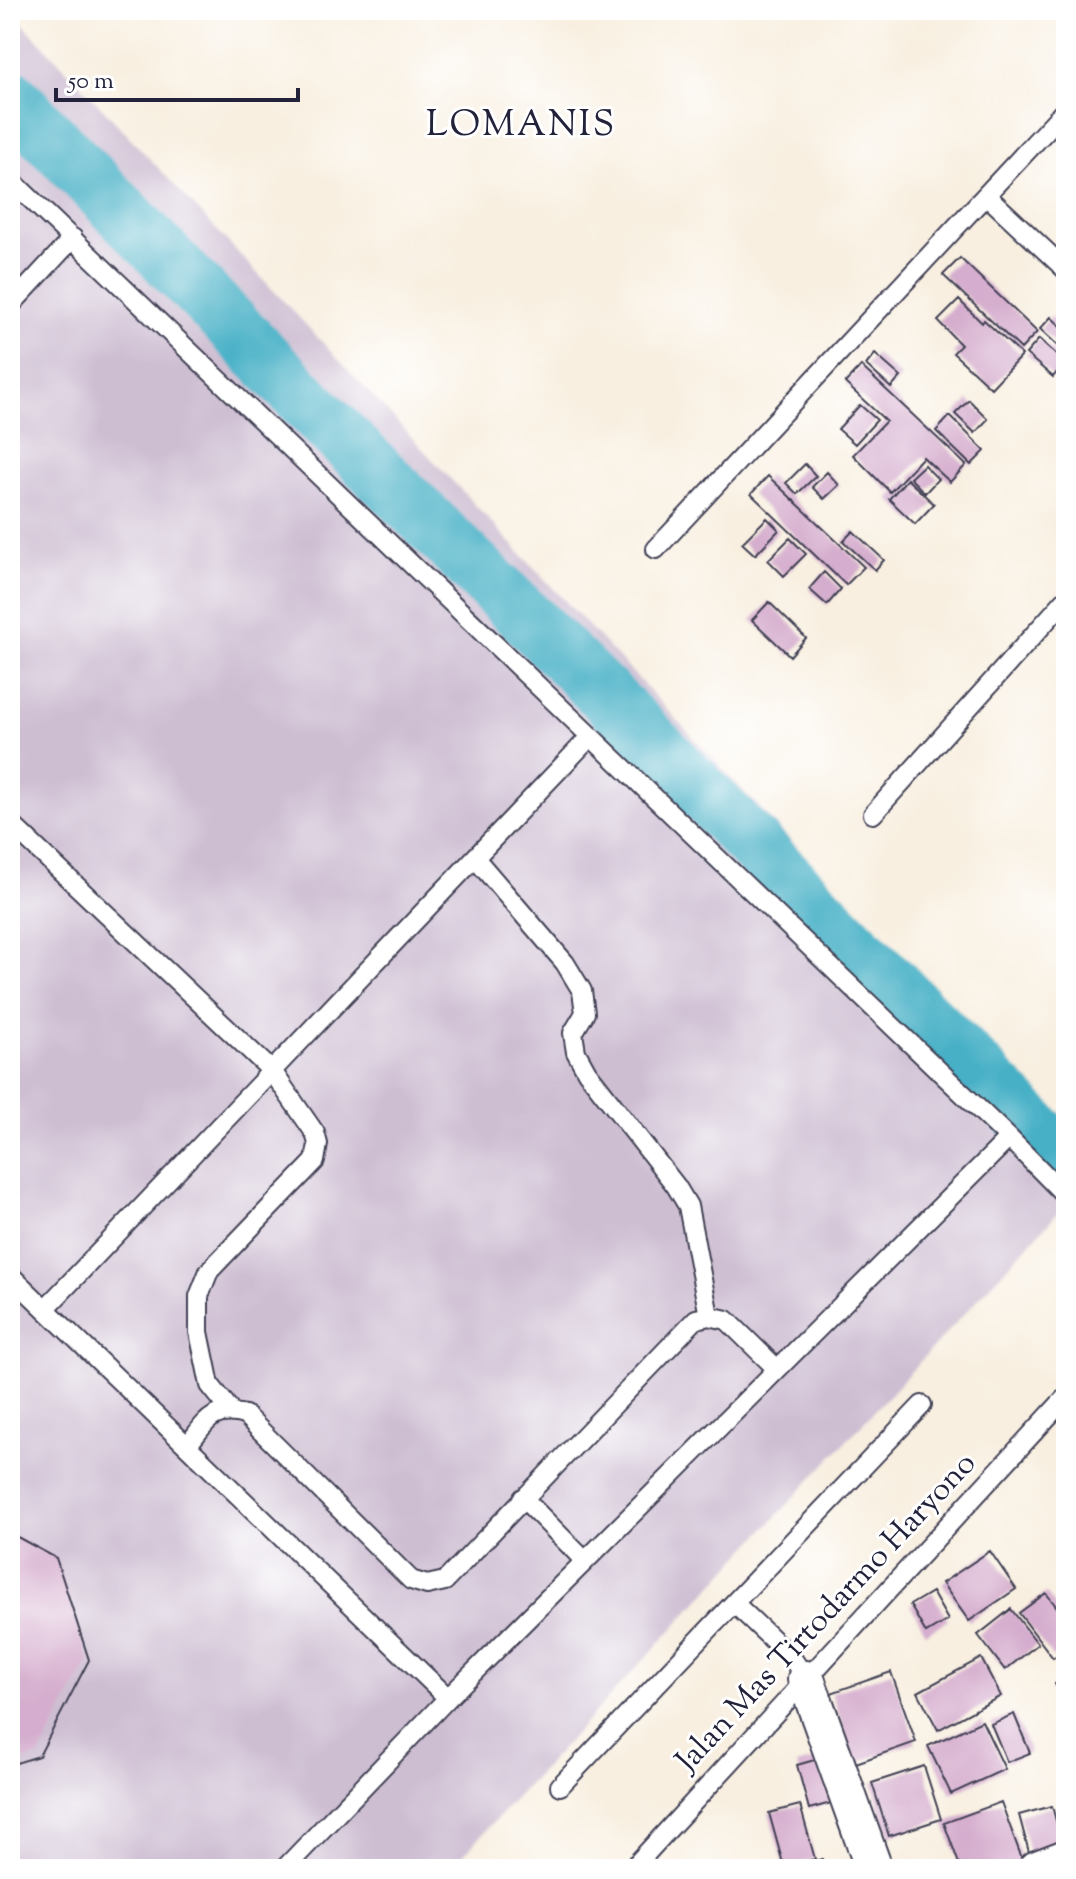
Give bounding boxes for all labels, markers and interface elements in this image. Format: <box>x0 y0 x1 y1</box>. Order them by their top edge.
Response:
scale bar <box>56 52 298 102</box>
text: 50 m <box>66 65 114 99</box>
district label: LOMANIS <box>426 100 616 152</box>
street label: Jalan Mas Tirtodarmo Haryono <box>665 1443 988 1785</box>

